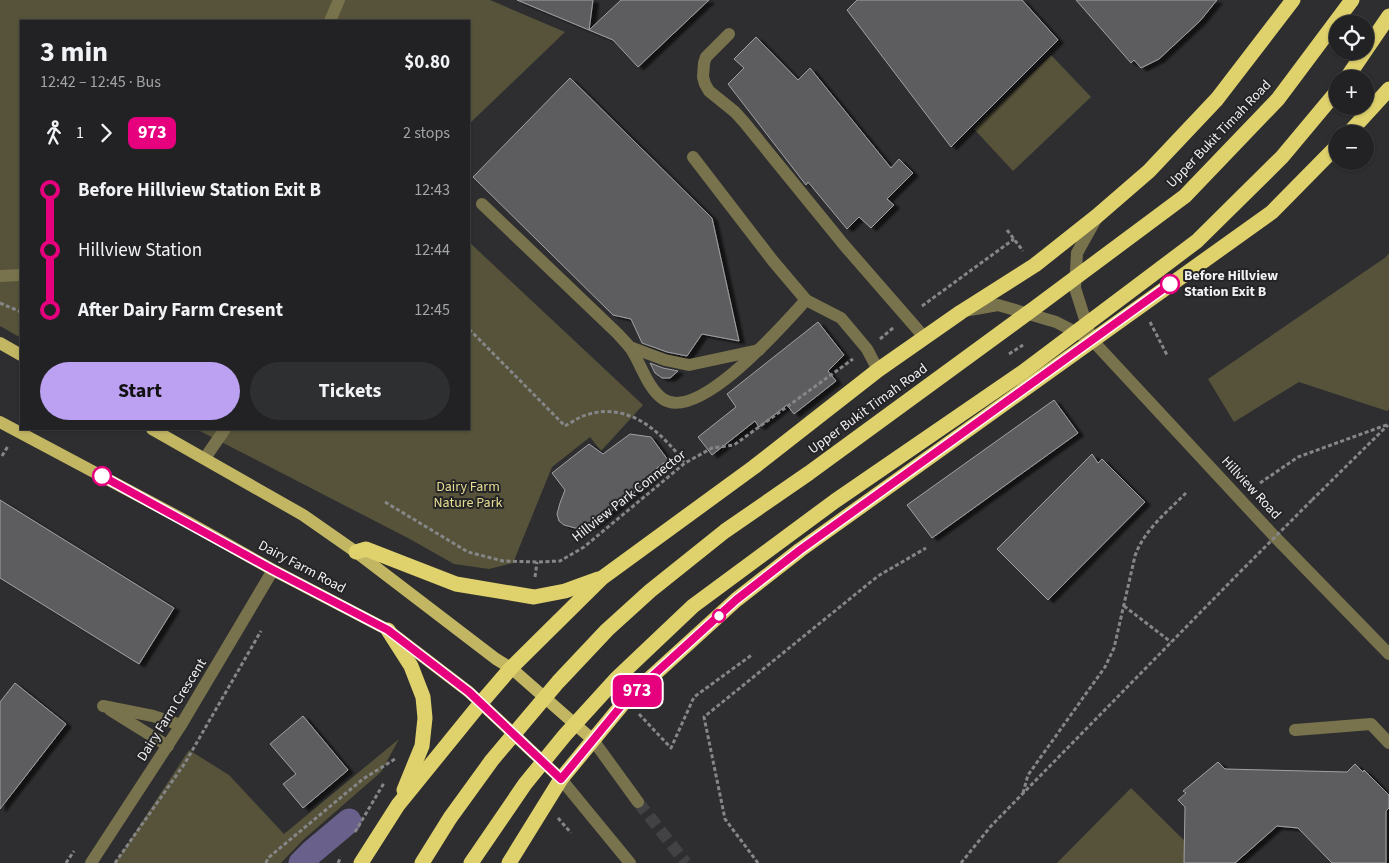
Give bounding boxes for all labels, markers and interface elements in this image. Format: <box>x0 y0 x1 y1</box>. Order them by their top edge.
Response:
map controls <box>1329 15 1374 170</box>
button: locate <box>1329 15 1374 60</box>
text: 3 min <box>40 32 108 72</box>
text: $0.80 <box>404 49 450 76</box>
button: + <box>1329 70 1374 115</box>
text: 12:42 – 12:45 · Bus <box>40 71 161 93</box>
street label: Upper Bukit Timah Road <box>1162 76 1276 192</box>
icon: walk <box>40 119 68 147</box>
icon: forward <box>92 119 120 147</box>
text: 973 <box>138 120 166 145</box>
text: 1 <box>76 122 84 144</box>
text: 2 stops <box>403 122 450 144</box>
button: − <box>1329 125 1374 170</box>
text: Before Hillview Station Exit B <box>78 177 321 204</box>
text: 12:43 <box>414 179 450 201</box>
text: Hillview Station <box>78 237 202 264</box>
text: 12:44 <box>414 239 450 261</box>
place label: Before Hillview Station Exit B <box>1184 266 1278 302</box>
marker: Before Hillview Station Exit B <box>1160 274 1180 294</box>
text: After Dairy Farm Cresent <box>78 297 283 324</box>
text: 12:45 <box>414 299 450 321</box>
street label: Upper Bukit Timah Road <box>804 359 932 459</box>
button: Start <box>40 362 240 420</box>
button: Tickets <box>250 362 450 420</box>
street label: Hillview Park Connector <box>568 445 690 547</box>
street label: Hillview Road <box>1217 452 1285 524</box>
unlabelled marker <box>92 466 112 486</box>
park label: Dairy Farm Nature Park <box>434 477 503 513</box>
street label: Dairy Farm Road <box>255 536 349 598</box>
unlabelled marker <box>712 609 726 623</box>
street label: Dairy Farm Crescent <box>132 655 212 765</box>
line badge: 973 <box>608 675 666 707</box>
text: 973 <box>623 678 651 703</box>

